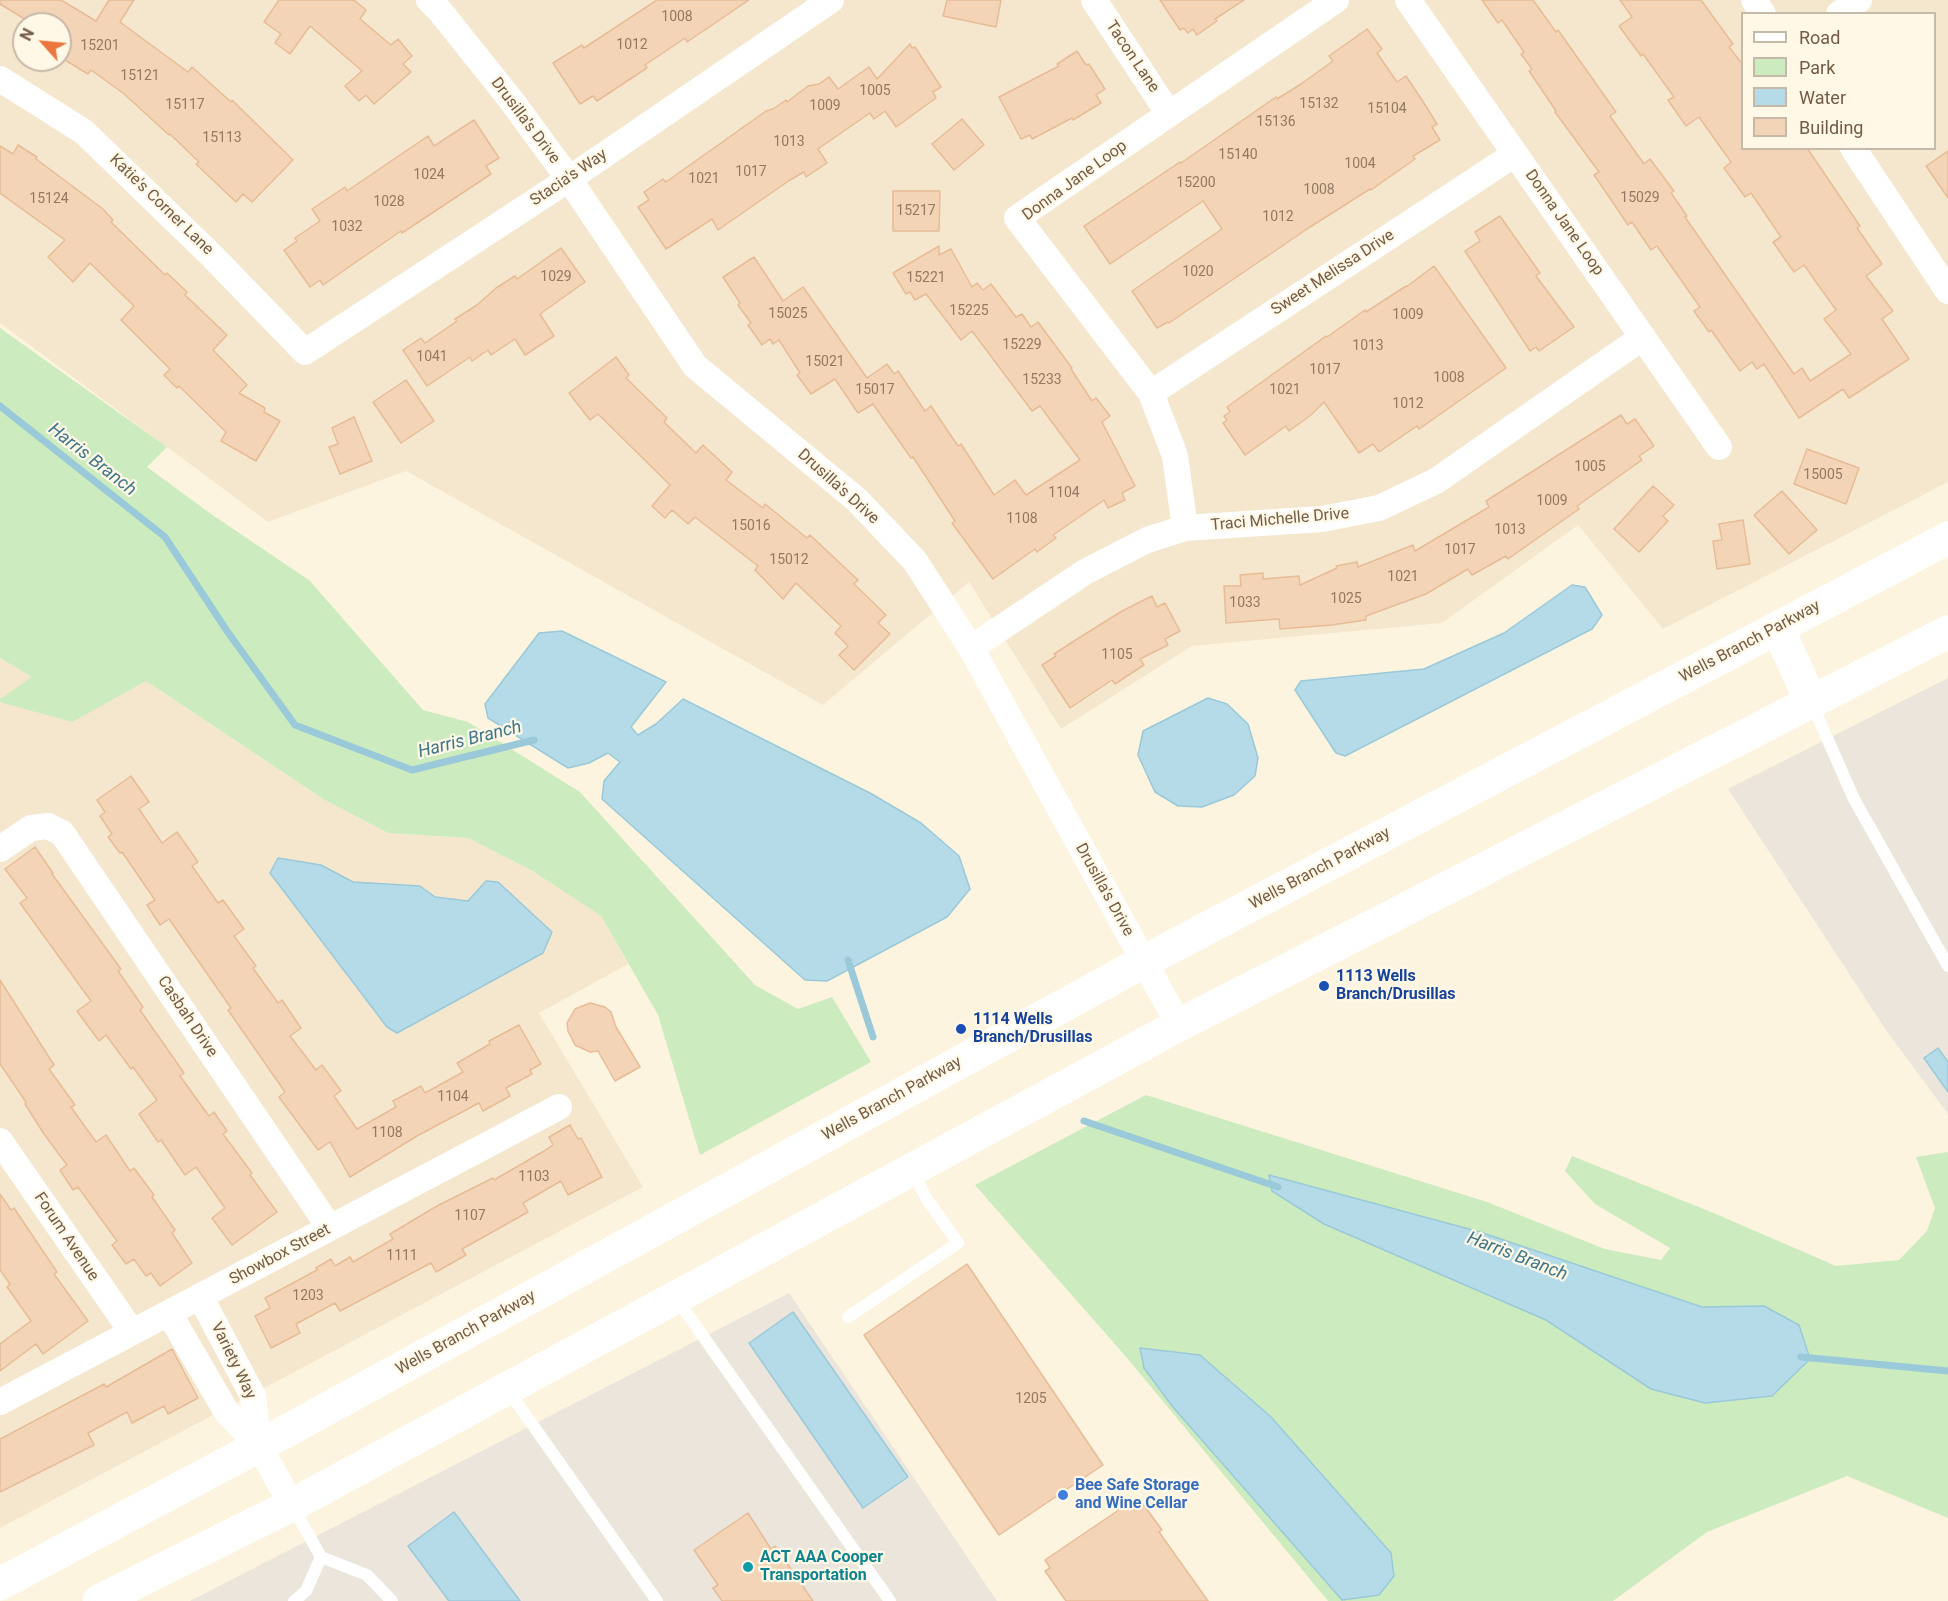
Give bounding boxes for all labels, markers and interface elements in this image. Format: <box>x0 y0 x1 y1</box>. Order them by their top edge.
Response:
house number: 1008 <box>661 9 693 25</box>
north arrow <box>12 12 72 72</box>
legend <box>1741 12 1936 150</box>
street label: Tacon Lane <box>1101 18 1163 96</box>
text: N <box>16 25 38 44</box>
text: Road <box>1799 27 1840 48</box>
house number: 1012 <box>616 37 648 53</box>
house number: 15201 <box>80 38 120 54</box>
text: Park <box>1799 57 1835 78</box>
house number: 15121 <box>120 68 160 84</box>
street label: Drusilla's Drive <box>486 74 564 168</box>
house number: 1005 <box>859 83 891 99</box>
text: Water <box>1799 87 1846 108</box>
house number: 15132 <box>1299 96 1339 112</box>
house number: 15117 <box>165 97 205 113</box>
house number: 1009 <box>809 98 841 114</box>
house number: 15104 <box>1367 101 1407 117</box>
house number: 15136 <box>1256 114 1296 130</box>
text: Building <box>1799 117 1863 138</box>
house number: 15113 <box>202 130 242 146</box>
house number: 1013 <box>773 134 805 150</box>
street label: Donna Jane Loop <box>1019 137 1131 225</box>
street label: Stacia's Way <box>527 145 611 211</box>
house number: 15140 <box>1218 147 1258 163</box>
street label: Katie's Corner Lane <box>105 151 217 259</box>
house number: 1004 <box>1344 156 1376 172</box>
house number: 1017 <box>735 164 767 180</box>
street label: Donna Jane Loop <box>1520 166 1608 280</box>
house number: 1024 <box>413 167 445 183</box>
house number: 1021 <box>688 171 720 187</box>
house number: 15200 <box>1176 175 1216 191</box>
house number: 1008 <box>1303 182 1335 198</box>
house number: 15029 <box>1620 190 1660 206</box>
house number: 15124 <box>29 191 69 207</box>
house number: 1028 <box>373 194 405 210</box>
house number: 15217 <box>896 203 936 219</box>
house number: 1012 <box>1262 209 1294 225</box>
house number: 1032 <box>331 219 363 235</box>
street label: Sweet Melissa Drive <box>1268 226 1398 320</box>
house number: 1020 <box>1182 264 1214 280</box>
house number: 1029 <box>540 269 572 285</box>
house number: 15221 <box>906 270 946 286</box>
house number: 15225 <box>949 303 989 319</box>
house number: 15025 <box>768 306 808 322</box>
house number: 1009 <box>1392 307 1424 323</box>
house number: 15229 <box>1002 337 1042 353</box>
house number: 1013 <box>1352 338 1384 354</box>
house number: 1041 <box>416 349 448 365</box>
house number: 15021 <box>805 354 845 370</box>
house number: 1017 <box>1309 362 1341 378</box>
house number: 1008 <box>1433 370 1465 386</box>
house number: 15233 <box>1022 372 1062 388</box>
house number: 15017 <box>855 382 895 398</box>
house number: 1021 <box>1269 382 1301 398</box>
house number: 1012 <box>1392 396 1424 412</box>
water label: Harris Branch <box>44 419 140 501</box>
street label: Drusilla's Drive <box>793 445 883 529</box>
house number: 1005 <box>1574 459 1606 475</box>
house number: 15005 <box>1803 467 1843 483</box>
house number: 1104 <box>1048 485 1080 501</box>
house number: 1009 <box>1536 493 1568 509</box>
street label: Traci Michelle Drive <box>1210 504 1350 536</box>
house number: 1108 <box>1006 511 1038 527</box>
house number: 15016 <box>731 518 771 534</box>
house number: 1013 <box>1494 522 1526 538</box>
house number: 1017 <box>1444 542 1476 558</box>
house number: 15012 <box>769 552 809 568</box>
house number: 1021 <box>1387 569 1419 585</box>
house number: 1025 <box>1330 591 1362 607</box>
house number: 1033 <box>1229 595 1261 611</box>
street label: Wells Branch Parkway <box>1676 597 1824 687</box>
house number: 1105 <box>1101 647 1133 663</box>
water label: Harris Branch <box>416 717 524 763</box>
street label: Wells Branch Parkway <box>1246 824 1394 914</box>
street label: Drusilla's Drive <box>1071 840 1137 940</box>
place label: 1113 Wells Branch/Drusillas <box>1336 967 1455 1005</box>
street label: Casbah Drive <box>153 973 221 1061</box>
marker: 1113 Wells Branch/Drusillas <box>1317 979 1331 993</box>
place label: 1114 Wells Branch/Drusillas <box>973 1010 1092 1048</box>
marker: 1114 Wells Branch/Drusillas <box>954 1022 968 1036</box>
street label: Wells Branch Parkway <box>819 1053 965 1145</box>
house number: 1104 <box>437 1089 469 1105</box>
house number: 1108 <box>371 1125 403 1141</box>
house number: 1103 <box>518 1169 550 1185</box>
street label: Forum Avenue <box>29 1189 103 1285</box>
house number: 1107 <box>454 1208 486 1224</box>
street label: Showbox Street <box>226 1220 334 1290</box>
water label: Harris Branch <box>1464 1228 1570 1286</box>
house number: 1111 <box>386 1248 418 1264</box>
street label: Wells Branch Parkway <box>393 1287 539 1379</box>
house number: 1203 <box>292 1288 324 1304</box>
street label: Variety Way <box>206 1319 260 1403</box>
house number: 1205 <box>1015 1391 1047 1407</box>
place label: Bee Safe Storage and Wine Cellar <box>1075 1476 1199 1514</box>
marker: Bee Safe Storage and Wine Cellar <box>1056 1488 1070 1502</box>
place label: ACT AAA Cooper Transportation <box>760 1548 883 1586</box>
marker: ACT AAA Cooper Transportation <box>741 1560 755 1574</box>

